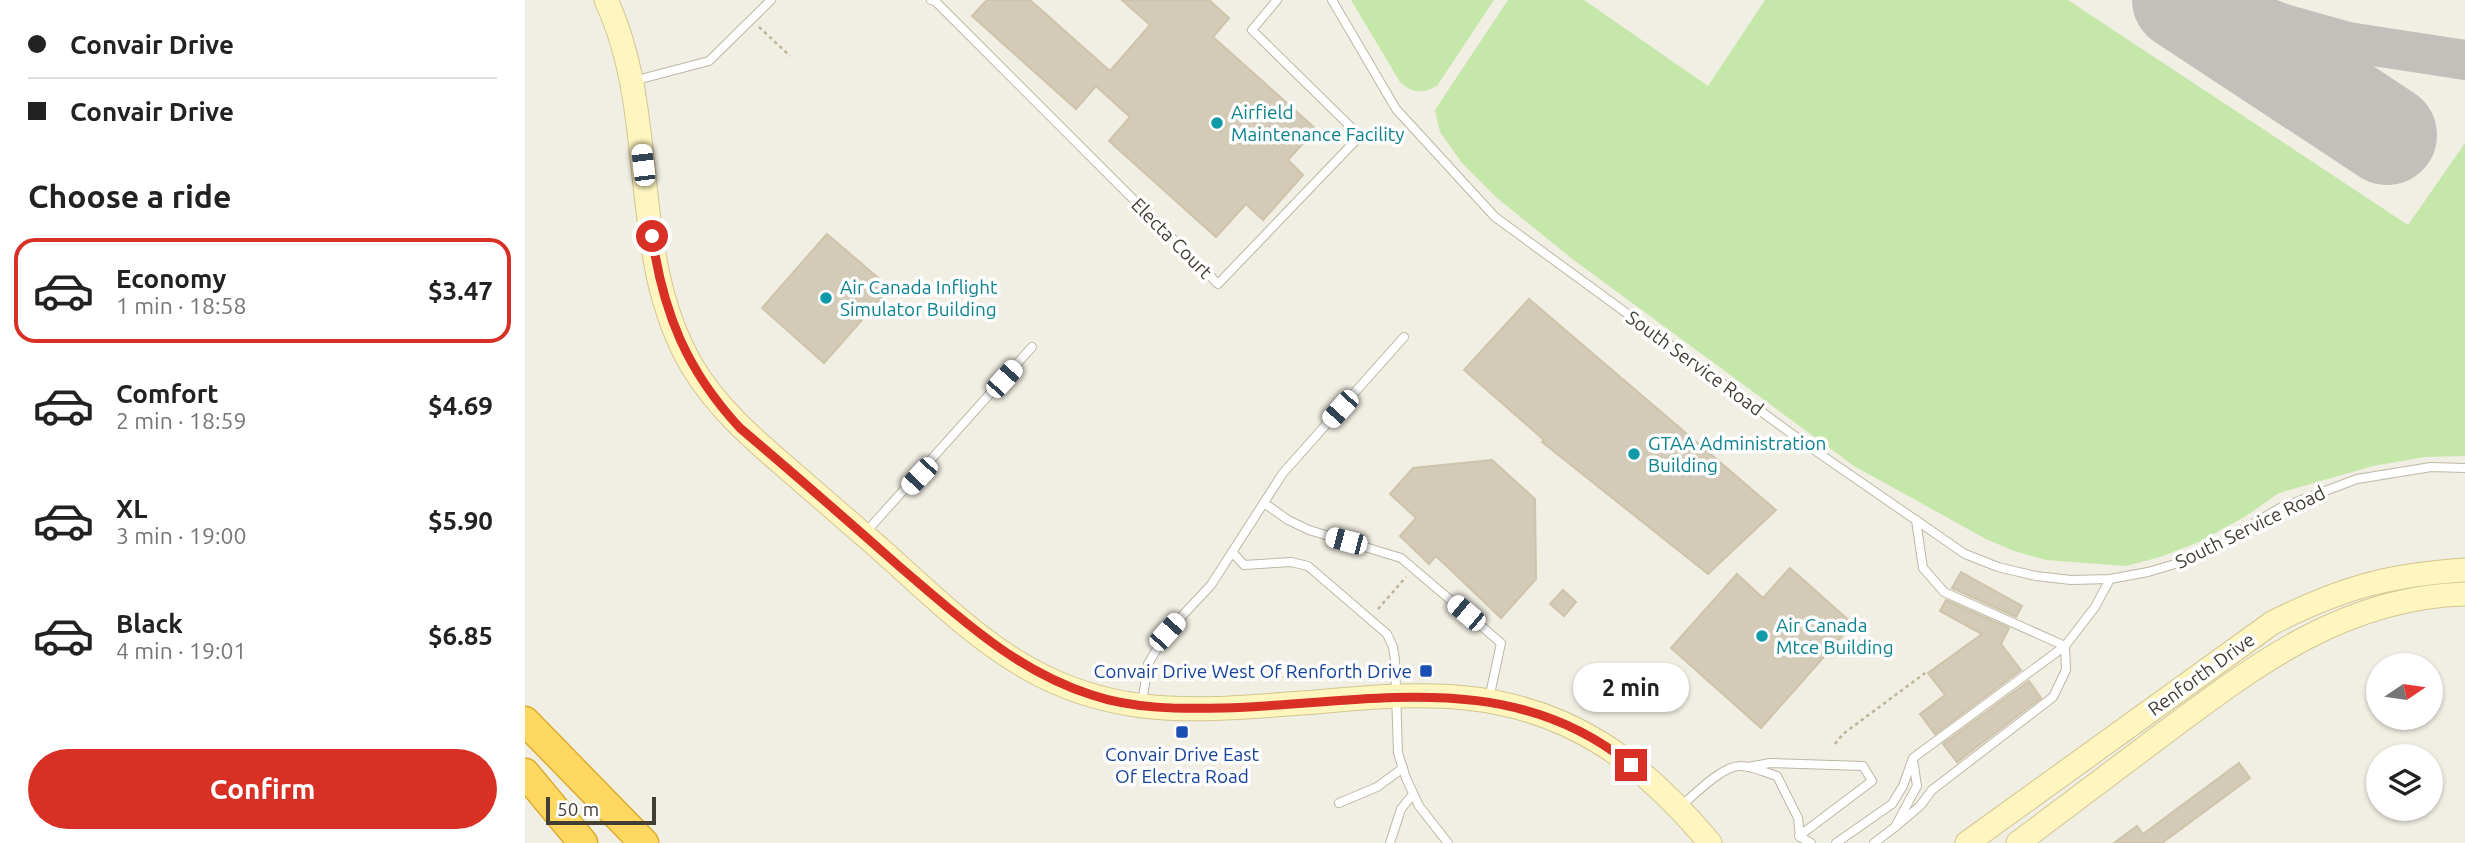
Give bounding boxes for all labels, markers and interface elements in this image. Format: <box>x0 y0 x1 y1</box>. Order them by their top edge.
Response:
text: Convair Drive <box>70 30 234 59</box>
text: Convair Drive <box>70 97 234 126</box>
place label: Airfield Maintenance Facility <box>1231 101 1404 145</box>
marker: Airfield Maintenance Facility <box>1209 115 1225 131</box>
car <box>631 143 656 187</box>
text: Choose a ride <box>28 178 231 214</box>
street label: Electa Court <box>1127 193 1217 283</box>
route start <box>636 220 668 252</box>
icon: car <box>32 259 95 322</box>
text: Economy <box>116 264 226 293</box>
text: $3.47 <box>428 276 493 305</box>
place label: Air Canada Inflight Simulator Building <box>840 276 998 320</box>
marker: Air Canada Inflight Simulator Building <box>818 290 834 306</box>
text: 1 min · 18:58 <box>116 293 247 318</box>
street label: South Service Road <box>1622 306 1768 420</box>
car <box>983 356 1026 402</box>
icon: car <box>32 374 95 437</box>
text: Comfort <box>116 379 219 408</box>
car <box>1319 386 1362 432</box>
text: $4.69 <box>428 391 493 420</box>
text: 2 min · 18:59 <box>116 408 247 433</box>
place label: GTAA Administration Building <box>1648 432 1826 476</box>
marker: GTAA Administration Building <box>1626 446 1642 462</box>
car <box>897 453 942 499</box>
street label: South Service Road <box>2171 481 2329 573</box>
icon: car <box>32 489 95 552</box>
text: XL <box>116 494 147 523</box>
text: $5.90 <box>428 506 493 535</box>
text: 3 min · 19:00 <box>116 523 247 548</box>
car <box>1323 525 1370 557</box>
car <box>1444 591 1489 635</box>
icon: car <box>32 604 95 667</box>
text: Black <box>116 609 183 638</box>
car <box>1146 609 1189 655</box>
place label: Air Canada Mtce Building <box>1776 614 1894 658</box>
text: $6.85 <box>428 621 493 650</box>
marker: Air Canada Mtce Building <box>1754 628 1770 644</box>
street label: Renforth Drive <box>2143 628 2259 720</box>
text: 4 min · 19:01 <box>116 638 247 663</box>
north arrow <box>2366 653 2443 730</box>
map controls <box>2366 653 2443 821</box>
place label: Convair Drive West Of Renforth Drive <box>1094 660 1412 682</box>
marker: Convair Drive West Of Renforth Drive <box>1418 663 1434 679</box>
callout: 2 min <box>1573 664 1689 712</box>
text: 2 min <box>1602 675 1660 700</box>
marker: Convair Drive East Of Electra Road <box>1174 724 1190 740</box>
place label: Convair Drive East Of Electra Road <box>1105 743 1260 787</box>
button: layers <box>2366 744 2443 821</box>
button: Confirm <box>28 749 497 829</box>
route end <box>1615 749 1647 781</box>
scale bar <box>546 794 656 826</box>
text: 50 m <box>557 798 599 820</box>

